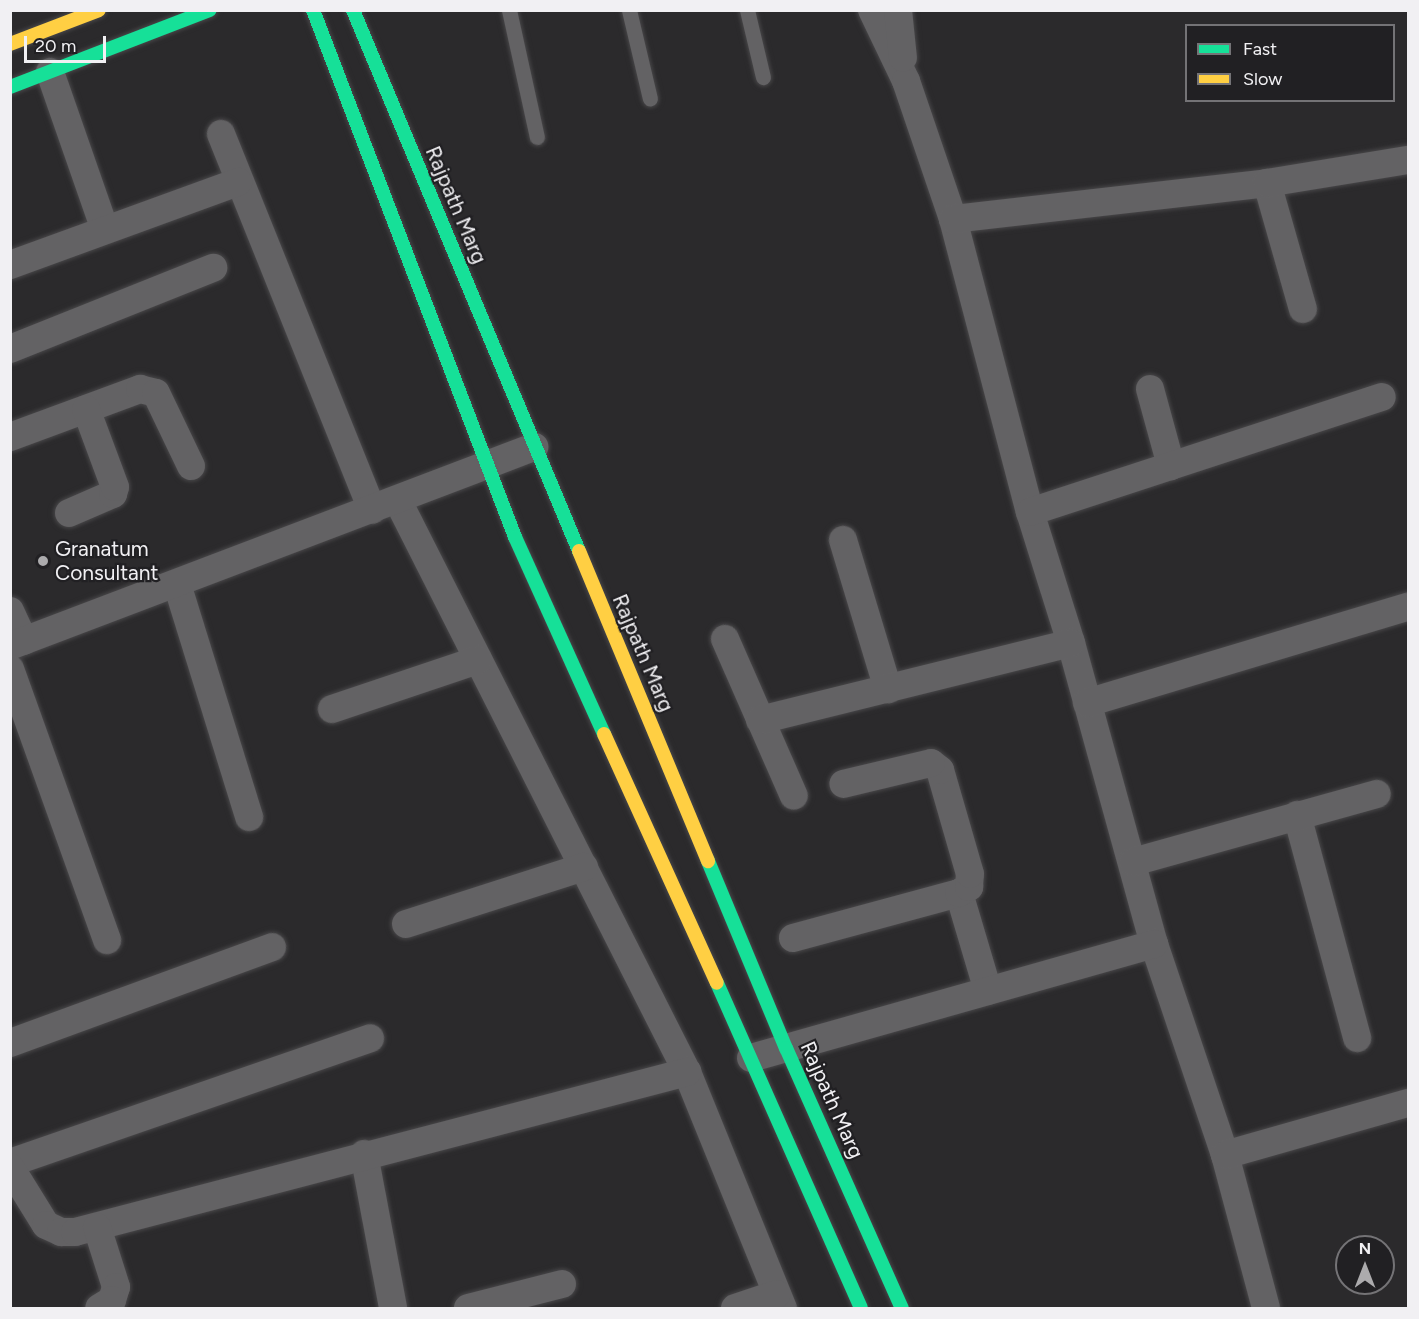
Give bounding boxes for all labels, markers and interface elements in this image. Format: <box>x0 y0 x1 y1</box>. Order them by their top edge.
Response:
scale bar <box>27 24 110 62</box>
legend <box>1185 24 1395 102</box>
text: 20 m <box>35 35 76 57</box>
text: Fast <box>1243 38 1277 60</box>
text: Slow <box>1243 68 1282 90</box>
street label: Rajpath Marg <box>420 142 492 268</box>
place label: Granatum Consultant <box>55 536 158 586</box>
marker: Granatum Consultant <box>36 554 50 568</box>
street label: Rajpath Marg <box>607 590 679 716</box>
street label: Rajpath Marg <box>795 1038 869 1162</box>
north arrow <box>1335 1235 1395 1295</box>
text: N <box>1359 1239 1371 1258</box>

